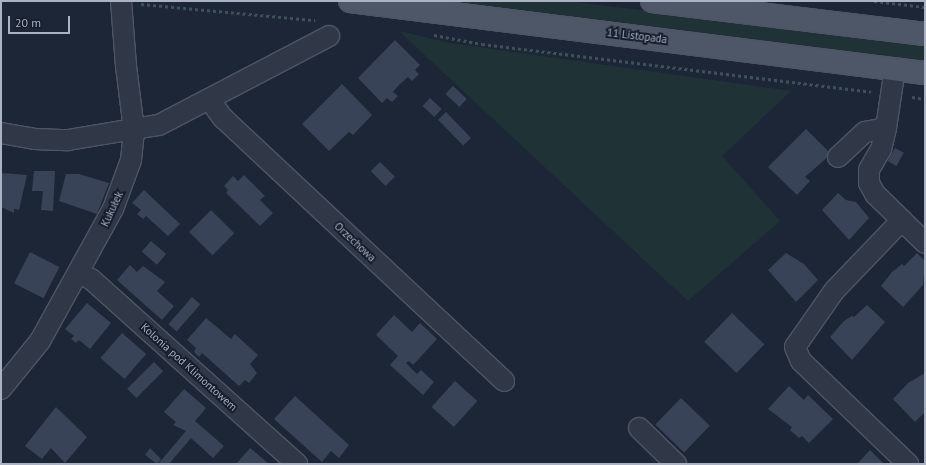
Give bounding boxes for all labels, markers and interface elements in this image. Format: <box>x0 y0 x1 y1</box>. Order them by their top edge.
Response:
scale bar <box>10 8 72 34</box>
text: 20 m <box>15 15 41 30</box>
street label: 11 Listopada <box>606 26 668 46</box>
street label: Kukułek <box>98 189 126 229</box>
street label: Orzechowa <box>332 220 378 264</box>
street label: Kolonia pod Klimontowem <box>138 320 240 414</box>

